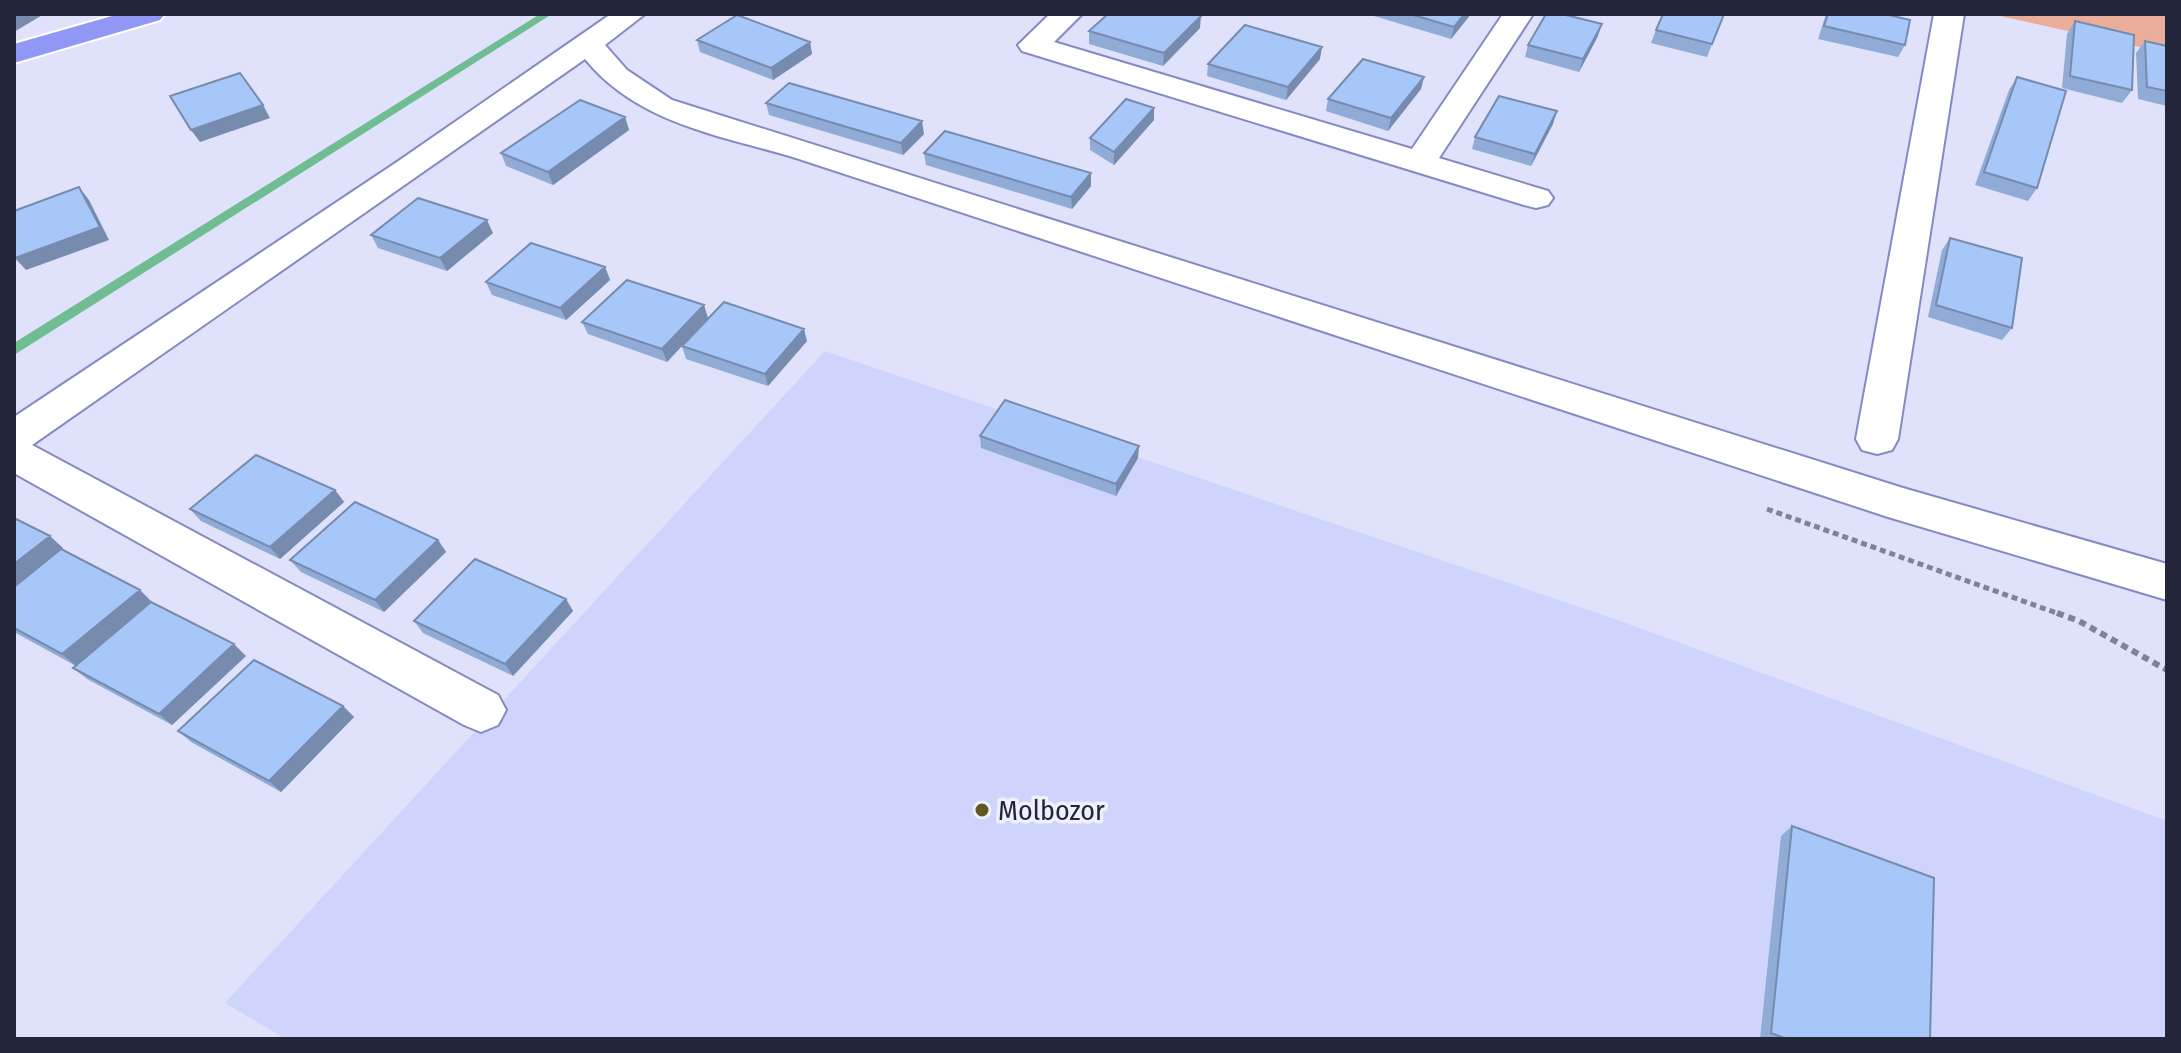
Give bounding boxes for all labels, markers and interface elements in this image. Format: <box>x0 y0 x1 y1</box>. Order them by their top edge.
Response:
place label: Molbozor <box>998 794 1105 827</box>
marker: Molbozor <box>973 801 991 819</box>

